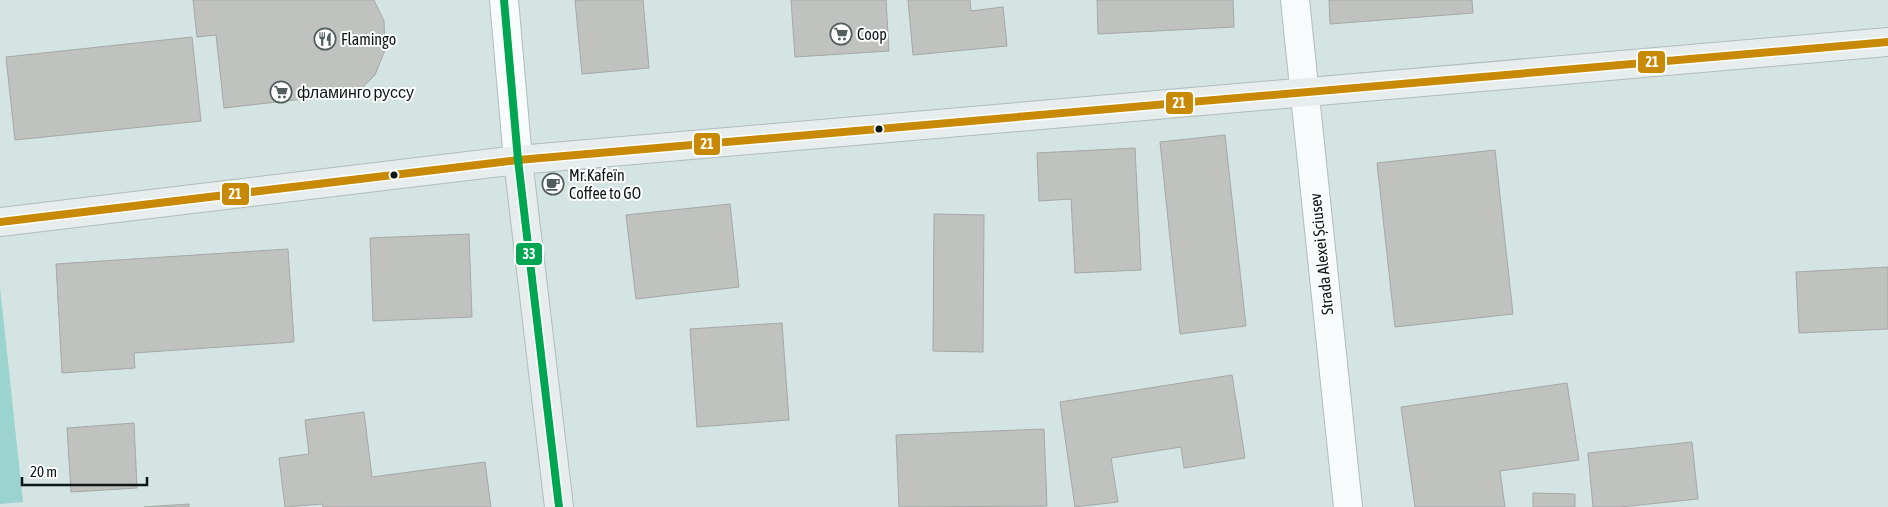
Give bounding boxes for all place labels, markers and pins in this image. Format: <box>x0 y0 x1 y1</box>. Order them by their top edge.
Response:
supermarket icon: Coop <box>829 22 853 46</box>
place label: Coop <box>857 25 887 44</box>
restaurant icon: Flamingo <box>313 27 337 51</box>
place label: Flamingo <box>341 30 396 49</box>
supermarket icon: фламинго руссу <box>269 80 293 104</box>
place label: фламинго руссу <box>297 83 414 101</box>
unlabelled marker <box>874 124 884 134</box>
place label: Mr.Kafeïn Coffee to GO <box>569 166 641 202</box>
unlabelled marker <box>389 170 399 180</box>
cafe icon: Mr.Kafeïn Coffee to GO <box>541 172 565 196</box>

